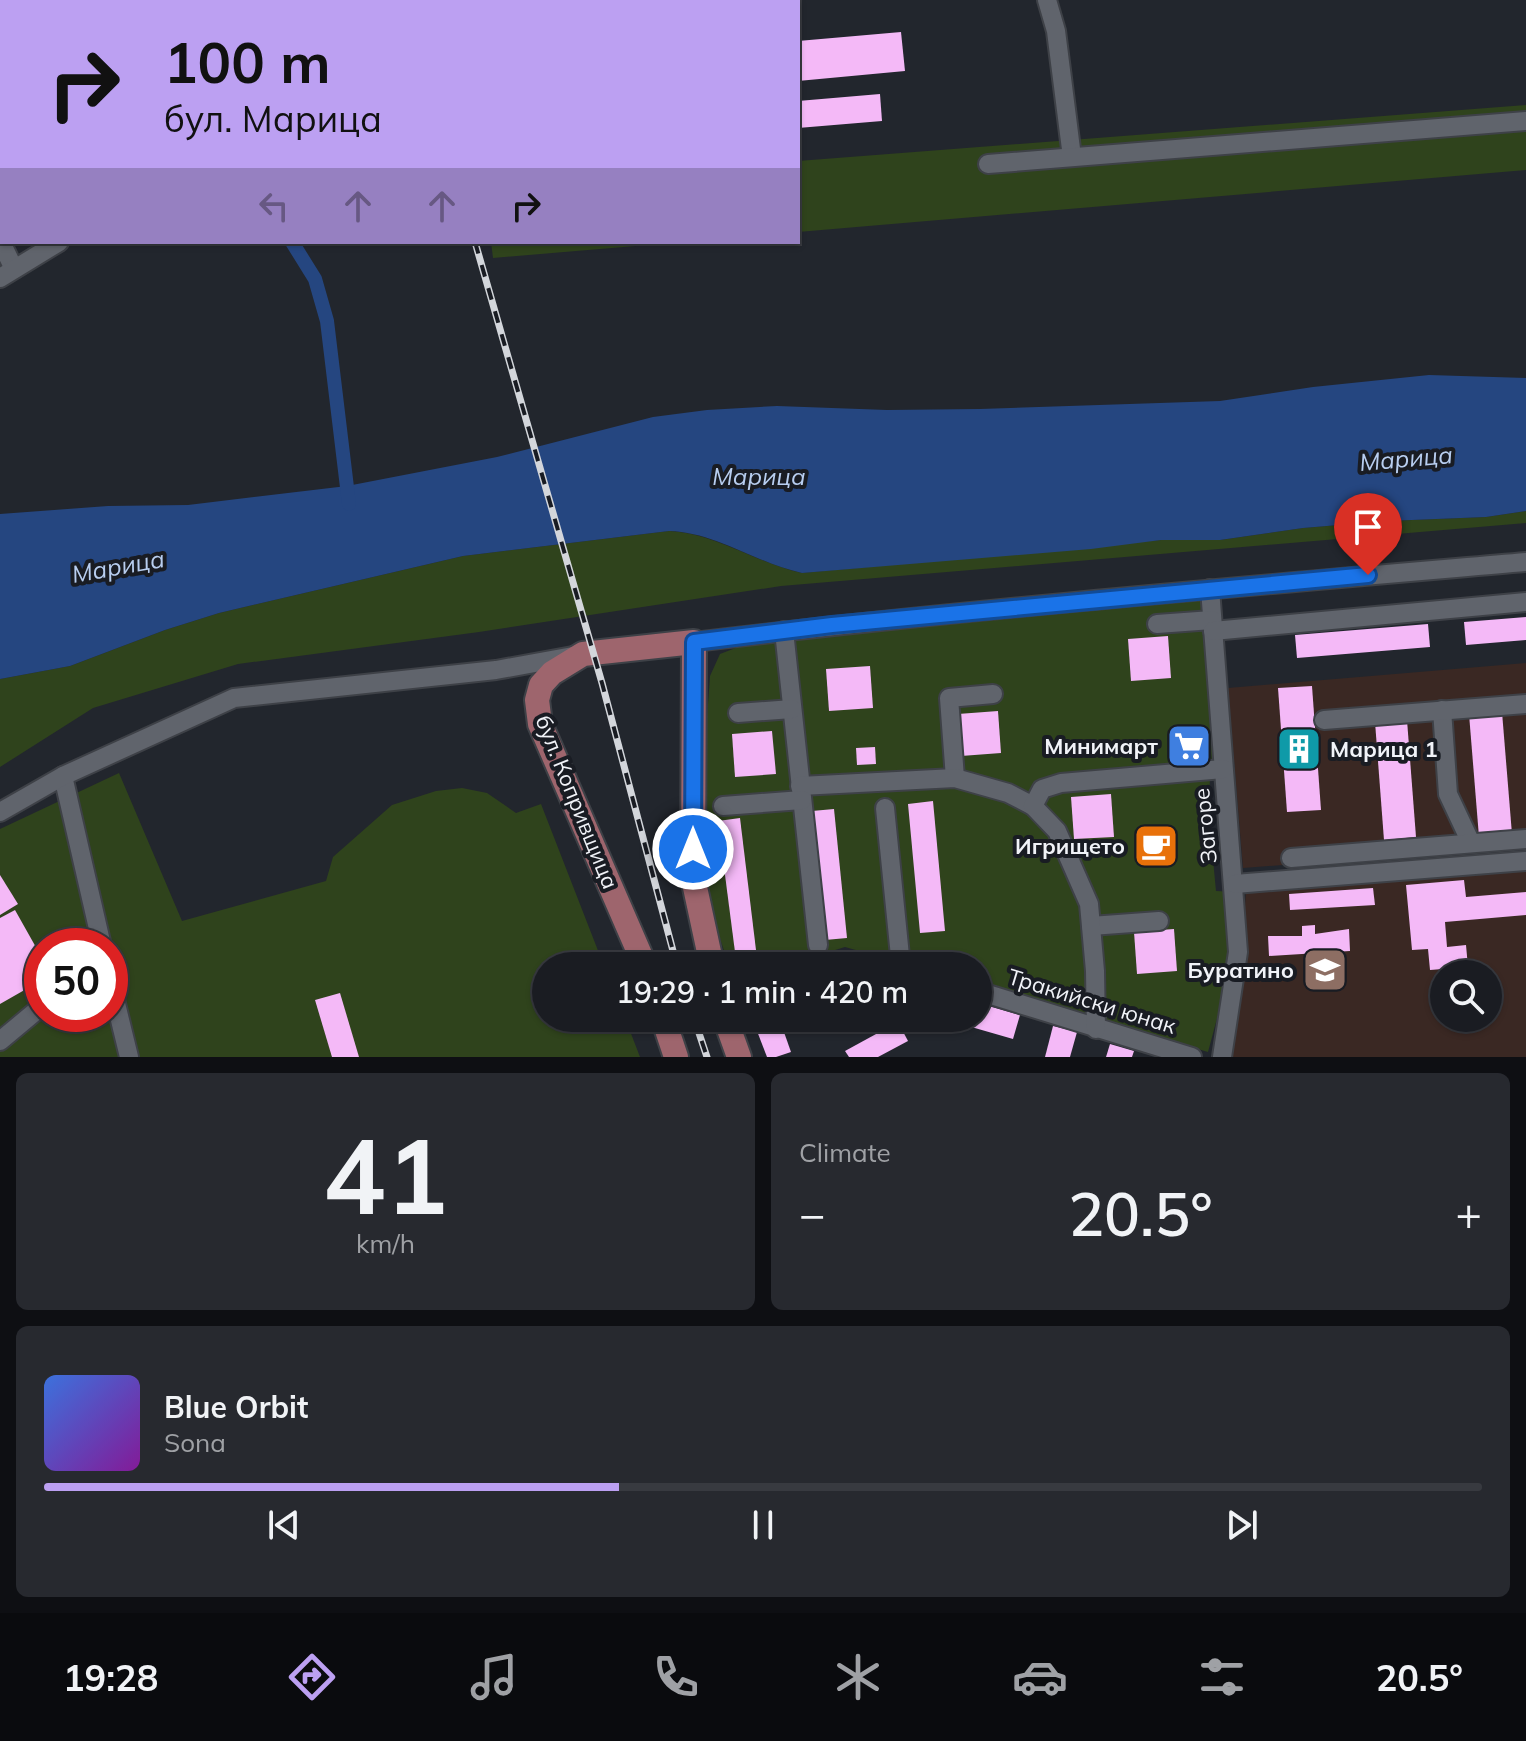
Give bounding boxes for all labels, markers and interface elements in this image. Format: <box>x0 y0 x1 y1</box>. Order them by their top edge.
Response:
text: 100 m <box>164 27 331 97</box>
icon: right <box>32 32 136 136</box>
text: бул. Марица <box>164 96 382 141</box>
icon: left <box>252 184 296 228</box>
icon: ahead <box>336 184 380 228</box>
icon: ahead <box>420 184 464 228</box>
icon: right <box>504 184 548 228</box>
water label: Марица <box>1358 439 1454 477</box>
water label: Марица <box>712 461 806 491</box>
pin <box>1334 493 1402 575</box>
icon: arrive <box>1346 505 1390 549</box>
water label: Марица <box>69 543 167 589</box>
street label: бул. Копривщица <box>529 711 625 893</box>
supermarket icon: Минимарт <box>1165 722 1213 770</box>
building icon: Марица 1 <box>1275 725 1323 773</box>
place label: Минимарт <box>1044 732 1158 760</box>
place label: Марица 1 <box>1330 735 1438 763</box>
street label: Загоре <box>1187 787 1223 865</box>
position arrow <box>651 807 735 891</box>
cafe icon: Игрището <box>1132 822 1180 870</box>
place label: Игрището <box>1015 832 1125 860</box>
speed limit sign: 50 <box>24 928 128 1032</box>
school or university icon: Буратино <box>1301 946 1349 994</box>
place label: Буратино <box>1188 956 1294 984</box>
map controls <box>1430 960 1502 1032</box>
button: search <box>1430 960 1502 1032</box>
street label: Тракийски юнак <box>1005 962 1179 1040</box>
text: 19:29 · 1 min · 420 m <box>616 973 908 1011</box>
text: 41 <box>323 1109 448 1240</box>
text: Climate <box>799 1136 891 1169</box>
text: 20.5° <box>1068 1176 1213 1251</box>
text: − <box>799 1186 825 1241</box>
text: + <box>1456 1186 1482 1241</box>
text: km/h <box>356 1227 415 1260</box>
text: Blue Orbit <box>164 1388 308 1426</box>
text: Sona <box>164 1426 226 1459</box>
icon: previous <box>262 1503 306 1547</box>
icon: pause <box>741 1503 785 1547</box>
icon: next <box>1220 1503 1264 1547</box>
icon: directions <box>284 1649 340 1705</box>
icon: music <box>466 1649 522 1705</box>
icon: phone <box>648 1649 704 1705</box>
icon: climate <box>830 1649 886 1705</box>
icon: car <box>1012 1649 1068 1705</box>
icon: filters <box>1194 1649 1250 1705</box>
text: 19:28 <box>63 1655 158 1700</box>
text: 20.5° <box>1376 1655 1463 1700</box>

